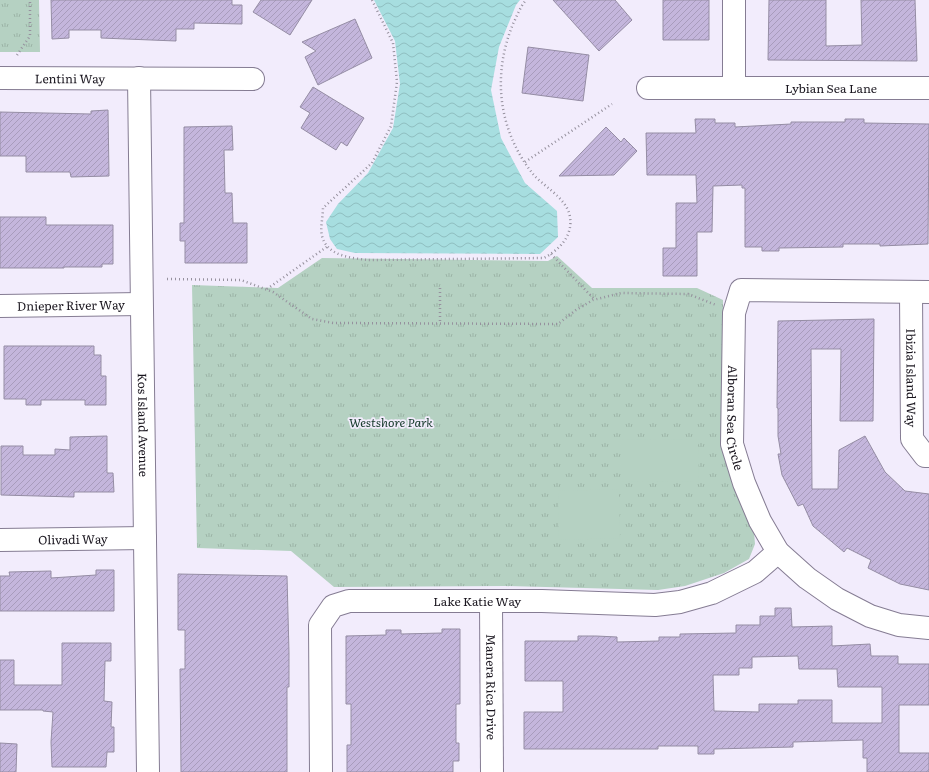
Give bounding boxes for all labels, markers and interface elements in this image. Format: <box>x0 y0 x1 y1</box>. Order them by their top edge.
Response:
street label: Lentini Way <box>35 69 105 87</box>
street label: Lybian Sea Lane <box>785 79 877 97</box>
street label: Dnieper River Way <box>17 295 125 315</box>
street label: Ibizia Island Way <box>902 328 921 428</box>
street label: Alboran Sea Circle <box>723 365 748 472</box>
street label: Kos Island Avenue <box>134 373 153 477</box>
park label: Westshore Park <box>349 413 433 431</box>
street label: Olivadi Way <box>38 530 108 548</box>
street label: Lake Katie Way <box>433 592 521 610</box>
street label: Manera Rica Drive <box>482 634 501 740</box>

